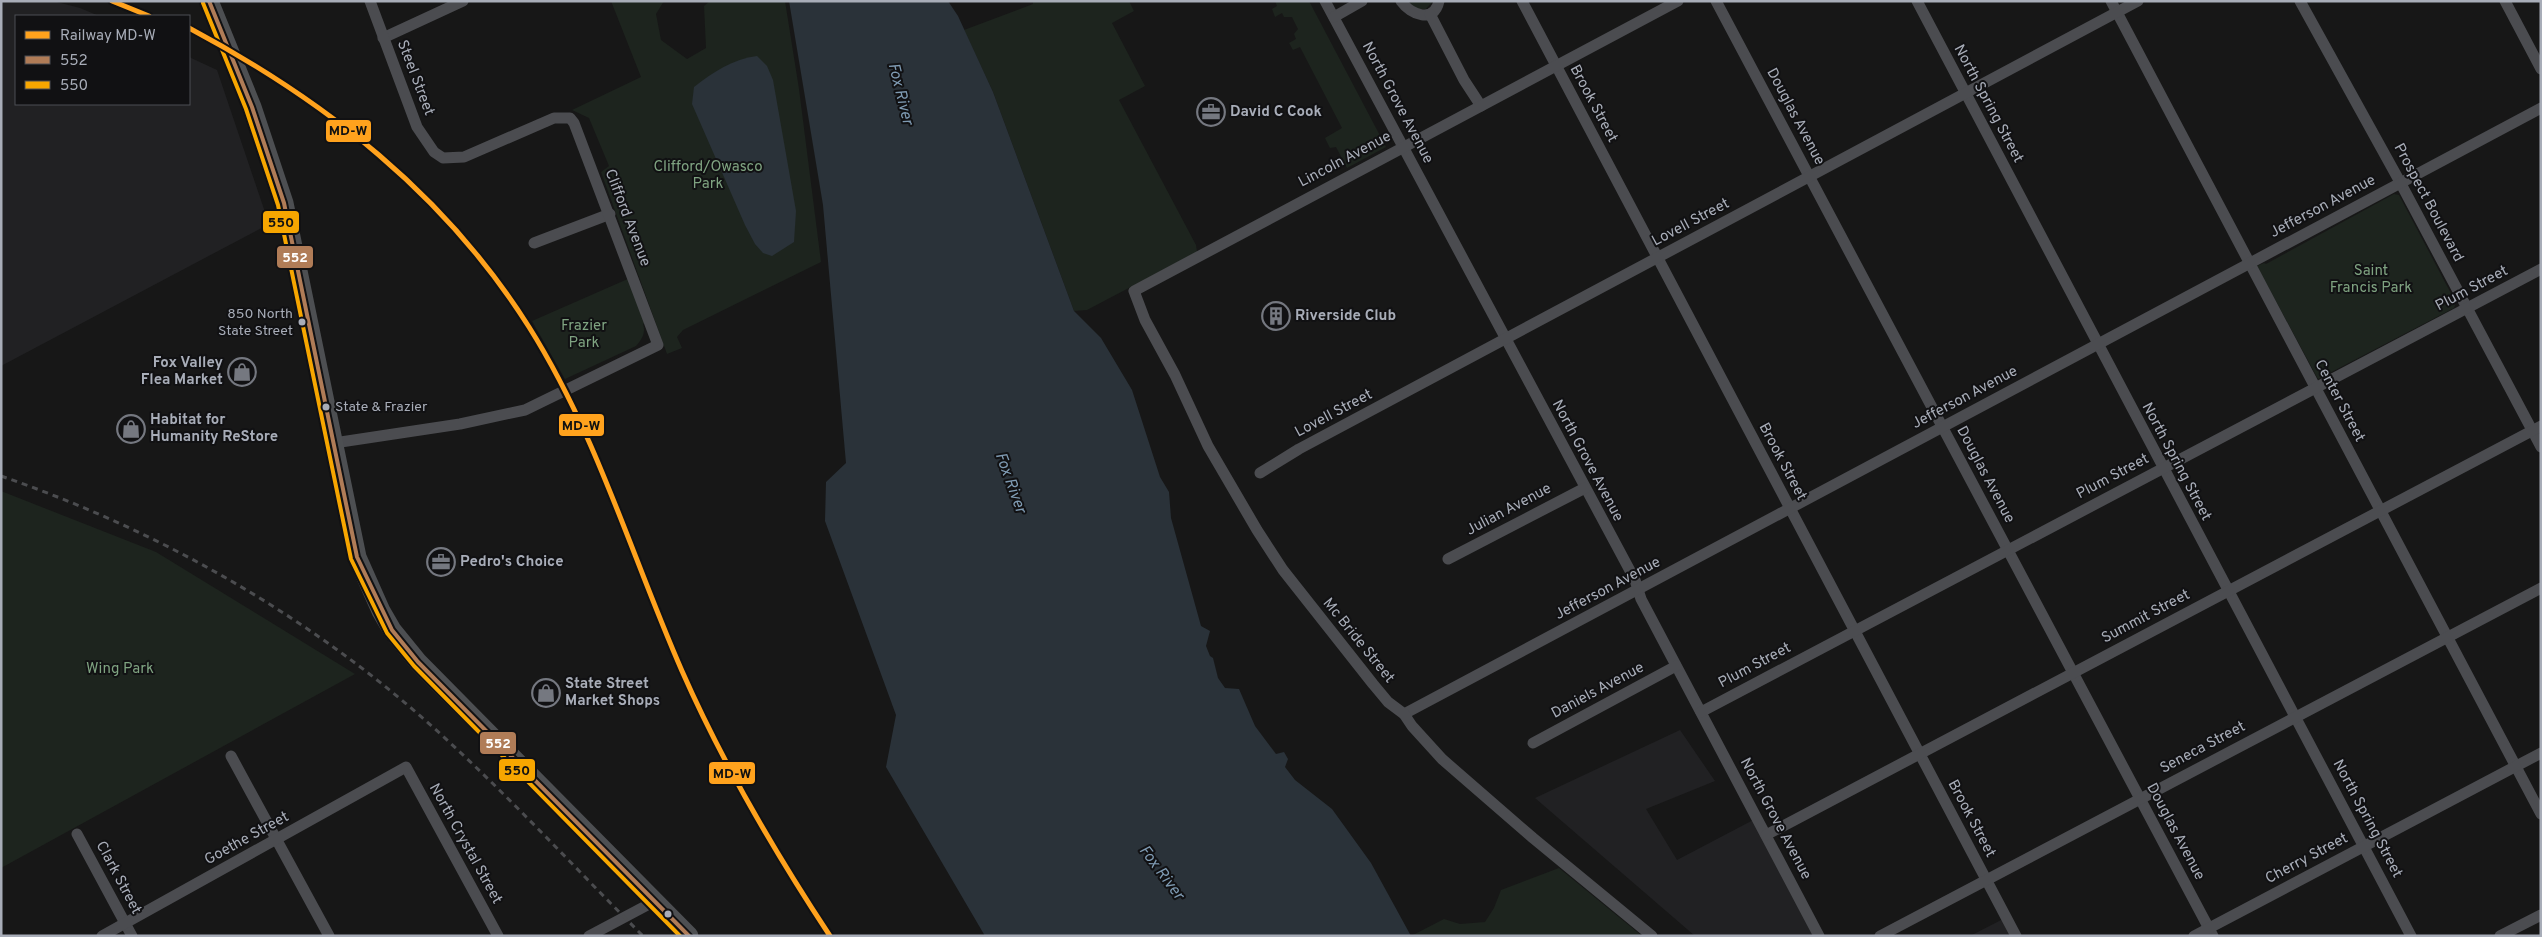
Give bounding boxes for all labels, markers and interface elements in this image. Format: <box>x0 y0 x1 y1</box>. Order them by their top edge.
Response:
legend <box>15 15 190 105</box>
text: Railway MD-W <box>60 27 156 46</box>
street label: Steel Street <box>392 37 438 119</box>
street label: North Grove Avenue <box>1357 39 1437 167</box>
street label: North Spring Street <box>1949 42 2027 166</box>
text: 552 <box>60 52 88 71</box>
water label: Fox River <box>883 61 918 129</box>
street label: Brook Street <box>1565 62 1621 146</box>
street label: Douglas Avenue <box>1761 65 1829 169</box>
text: 550 <box>60 77 88 96</box>
office icon: David C Cook <box>1196 97 1226 127</box>
place label: David C Cook <box>1230 103 1322 122</box>
line badge: MD-W <box>325 119 372 143</box>
text: MD-W <box>329 123 367 140</box>
street label: Lincoln Avenue <box>1295 128 1395 192</box>
street label: Prospect Boulevard <box>2389 140 2467 266</box>
park label: Clifford/Owasco Park <box>653 158 763 194</box>
street label: Clifford Avenue <box>600 167 654 269</box>
street label: Jefferson Avenue <box>2267 171 2379 243</box>
street label: Lovell Street <box>1649 195 1733 251</box>
line badge: 550 <box>262 210 300 234</box>
text: 550 <box>268 215 294 232</box>
line badge: 552 <box>276 245 314 269</box>
text: 552 <box>282 250 308 267</box>
park label: Saint Francis Park <box>2330 262 2412 298</box>
street label: Plum Street <box>2432 262 2512 316</box>
building icon: Riverside Club <box>1261 301 1291 331</box>
place label: 850 North State Street <box>218 306 293 340</box>
place label: Riverside Club <box>1295 307 1396 326</box>
marker: 850 North State Street <box>297 317 307 327</box>
park label: Frazier Park <box>561 317 607 353</box>
place label: Fox Valley Flea Market <box>141 354 223 390</box>
shop icon: Fox Valley Flea Market <box>227 357 257 387</box>
street label: Center Street <box>2309 357 2369 445</box>
street label: Jefferson Avenue <box>1909 362 2021 434</box>
street label: Lovell Street <box>1292 386 1376 442</box>
street label: North Grove Avenue <box>1547 397 1627 525</box>
place label: State & Frazier <box>335 399 428 416</box>
street label: North Spring Street <box>2137 400 2215 524</box>
marker: State & Frazier <box>321 402 331 412</box>
place label: Habitat for Humanity ReStore <box>150 411 278 447</box>
line badge: MD-W <box>558 413 605 437</box>
shop icon: Habitat for Humanity ReStore <box>116 414 146 444</box>
text: MD-W <box>562 418 600 435</box>
street label: Brook Street <box>1754 420 1810 504</box>
street label: Douglas Avenue <box>1951 423 2019 527</box>
water label: Fox River <box>990 450 1031 518</box>
street label: Plum Street <box>2073 450 2153 504</box>
street label: Julian Avenue <box>1463 480 1555 540</box>
office icon: Pedro's Choice <box>426 547 456 577</box>
place label: Pedro's Choice <box>460 553 564 572</box>
street label: Jefferson Avenue <box>1552 553 1664 625</box>
street label: Summit Street <box>2099 586 2193 648</box>
street label: Mc Bride Street <box>1318 595 1398 687</box>
street label: Plum Street <box>1715 639 1795 693</box>
street label: Daniels Avenue <box>1548 659 1648 723</box>
park label: Wing Park <box>86 660 154 679</box>
place label: State Street Market Shops <box>565 675 660 711</box>
shop icon: State Street Market Shops <box>531 678 561 708</box>
street label: Seneca Street <box>2157 718 2249 778</box>
line badge: 552 <box>479 731 517 755</box>
text: 552 <box>485 736 511 753</box>
street label: North Grove Avenue <box>1735 755 1815 883</box>
street label: North Spring Street <box>2328 757 2406 881</box>
line badge: 550 <box>498 758 536 782</box>
line badge: MD-W <box>708 761 756 785</box>
text: 550 <box>504 763 530 780</box>
text: MD-W <box>713 766 751 783</box>
street label: Brook Street <box>1943 777 1999 861</box>
street label: North Crystal Street <box>424 780 506 908</box>
street label: Douglas Avenue <box>2141 780 2209 884</box>
street label: Goethe Street <box>201 808 293 870</box>
street label: Cherry Street <box>2262 829 2352 889</box>
street label: Clark Street <box>91 838 145 918</box>
water label: Fox River <box>1134 842 1189 906</box>
unlabelled marker <box>663 909 673 919</box>

